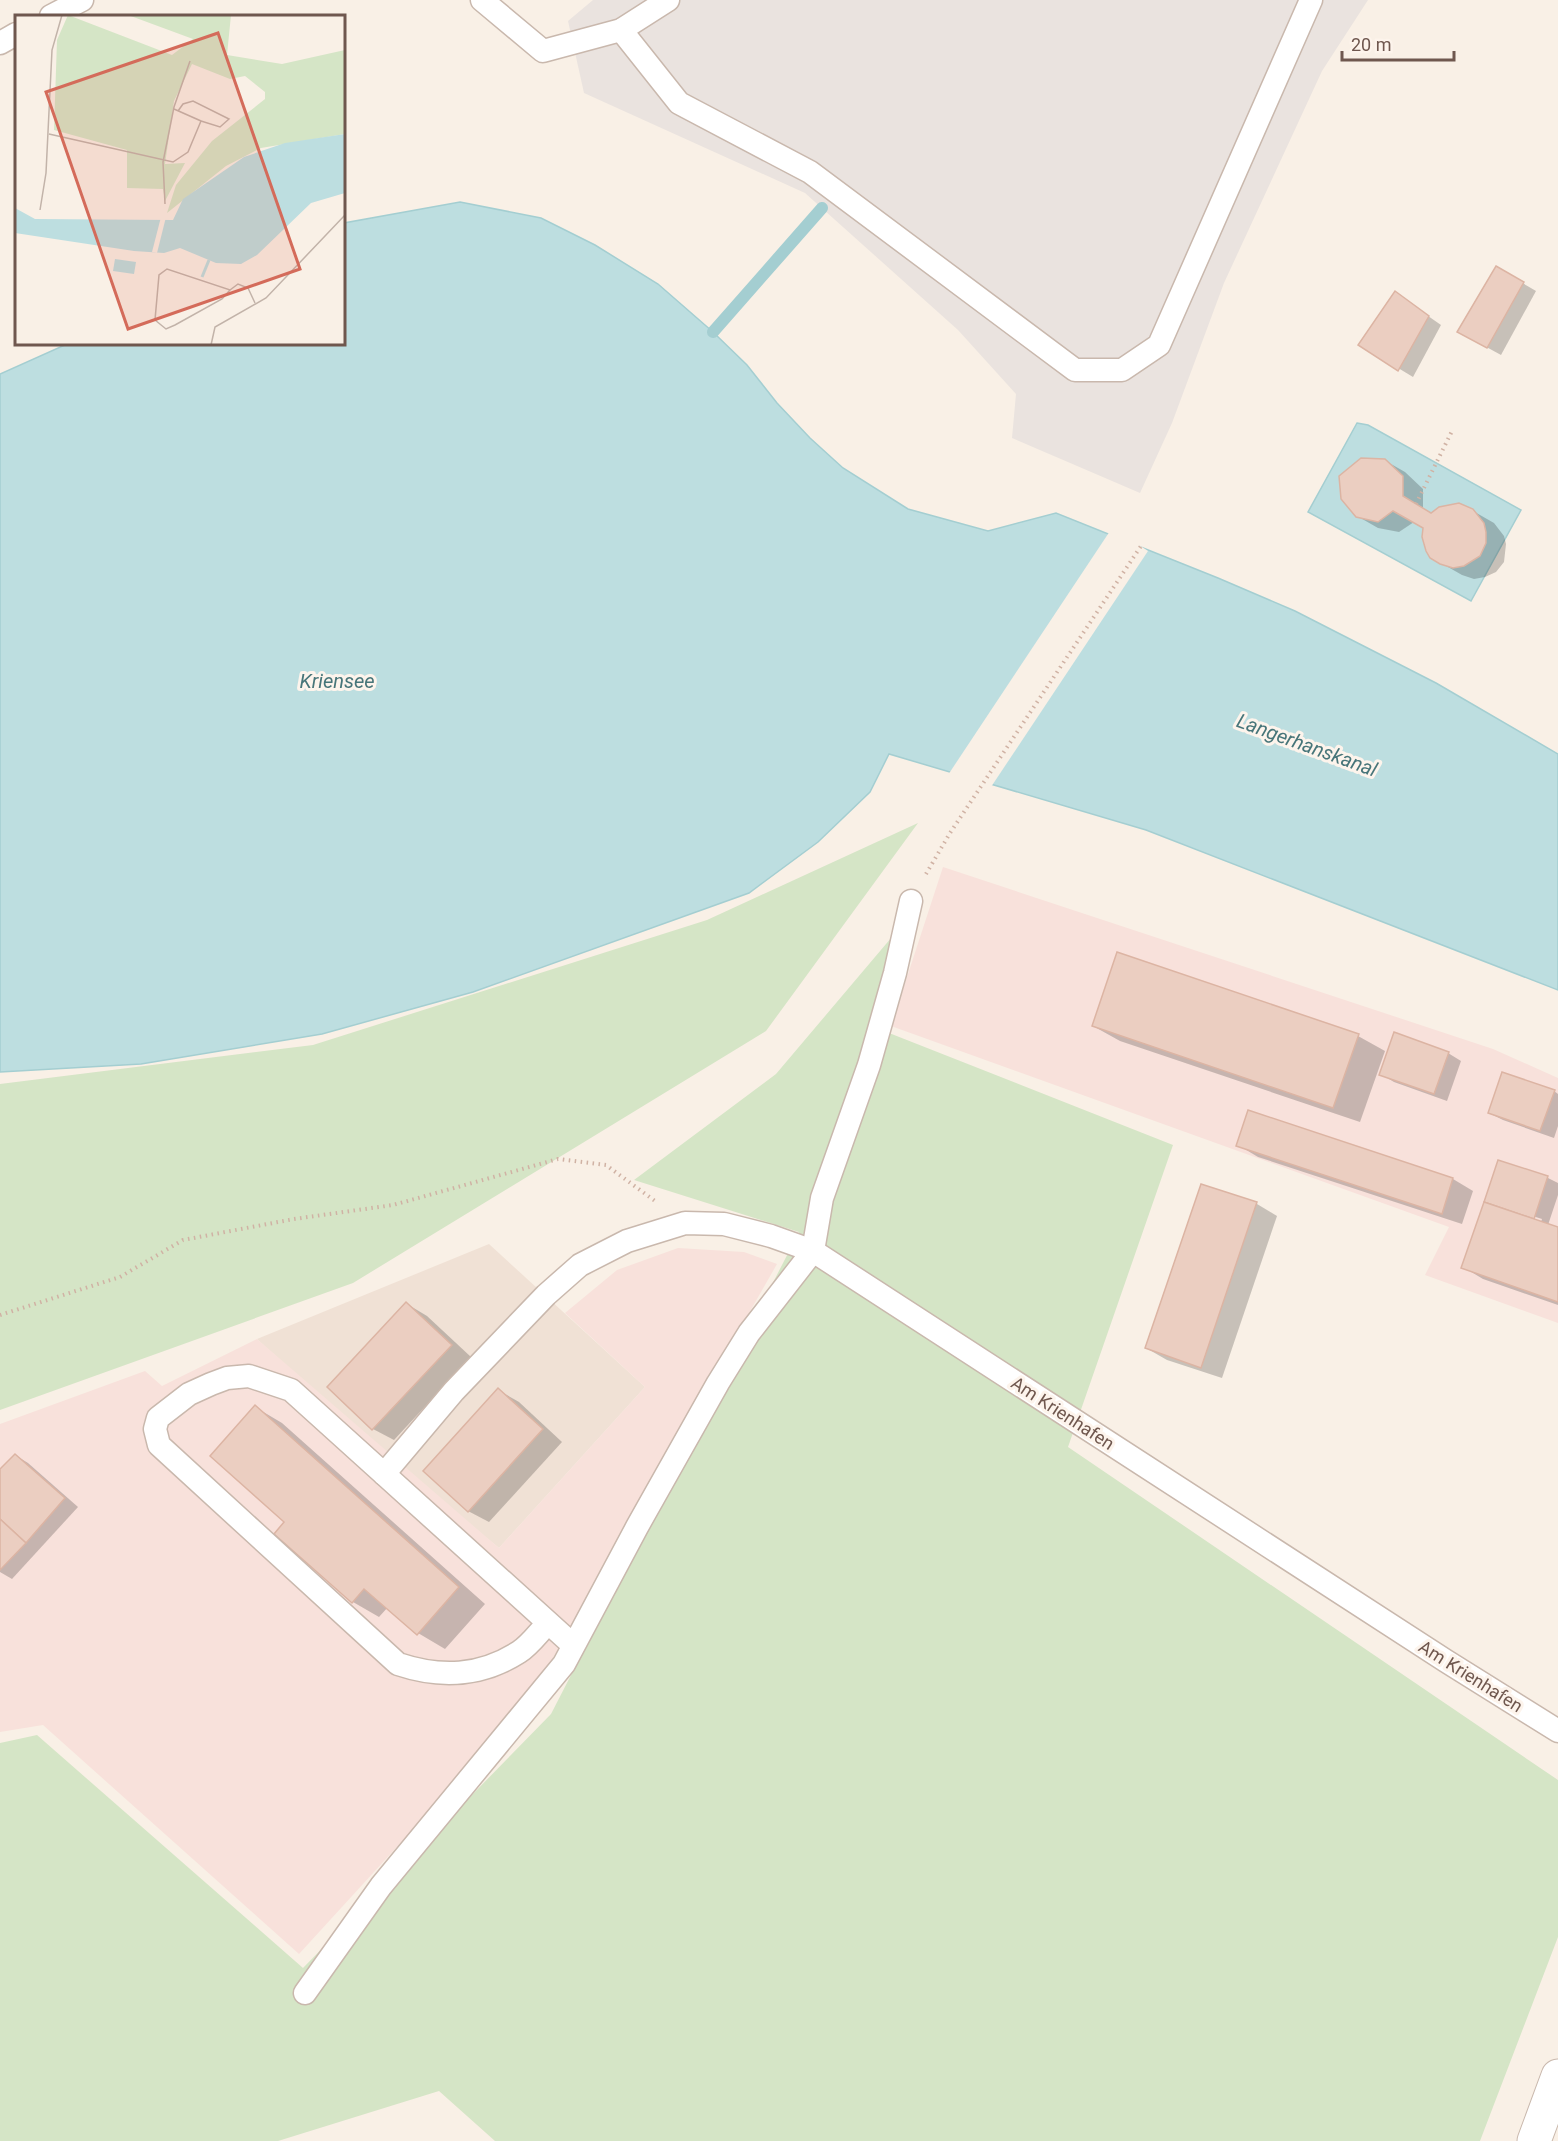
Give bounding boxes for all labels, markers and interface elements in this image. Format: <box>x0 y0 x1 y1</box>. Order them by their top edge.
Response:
inset map <box>15 15 345 345</box>
scale bar <box>1342 24 1454 62</box>
text: 20 m <box>1351 34 1391 55</box>
water label: Kriensee <box>299 669 375 693</box>
water label: Langerhanskanal <box>1233 708 1381 782</box>
street label: Am Krienhafen <box>1008 1372 1118 1454</box>
street label: Am Krienhafen <box>1415 1636 1527 1716</box>

